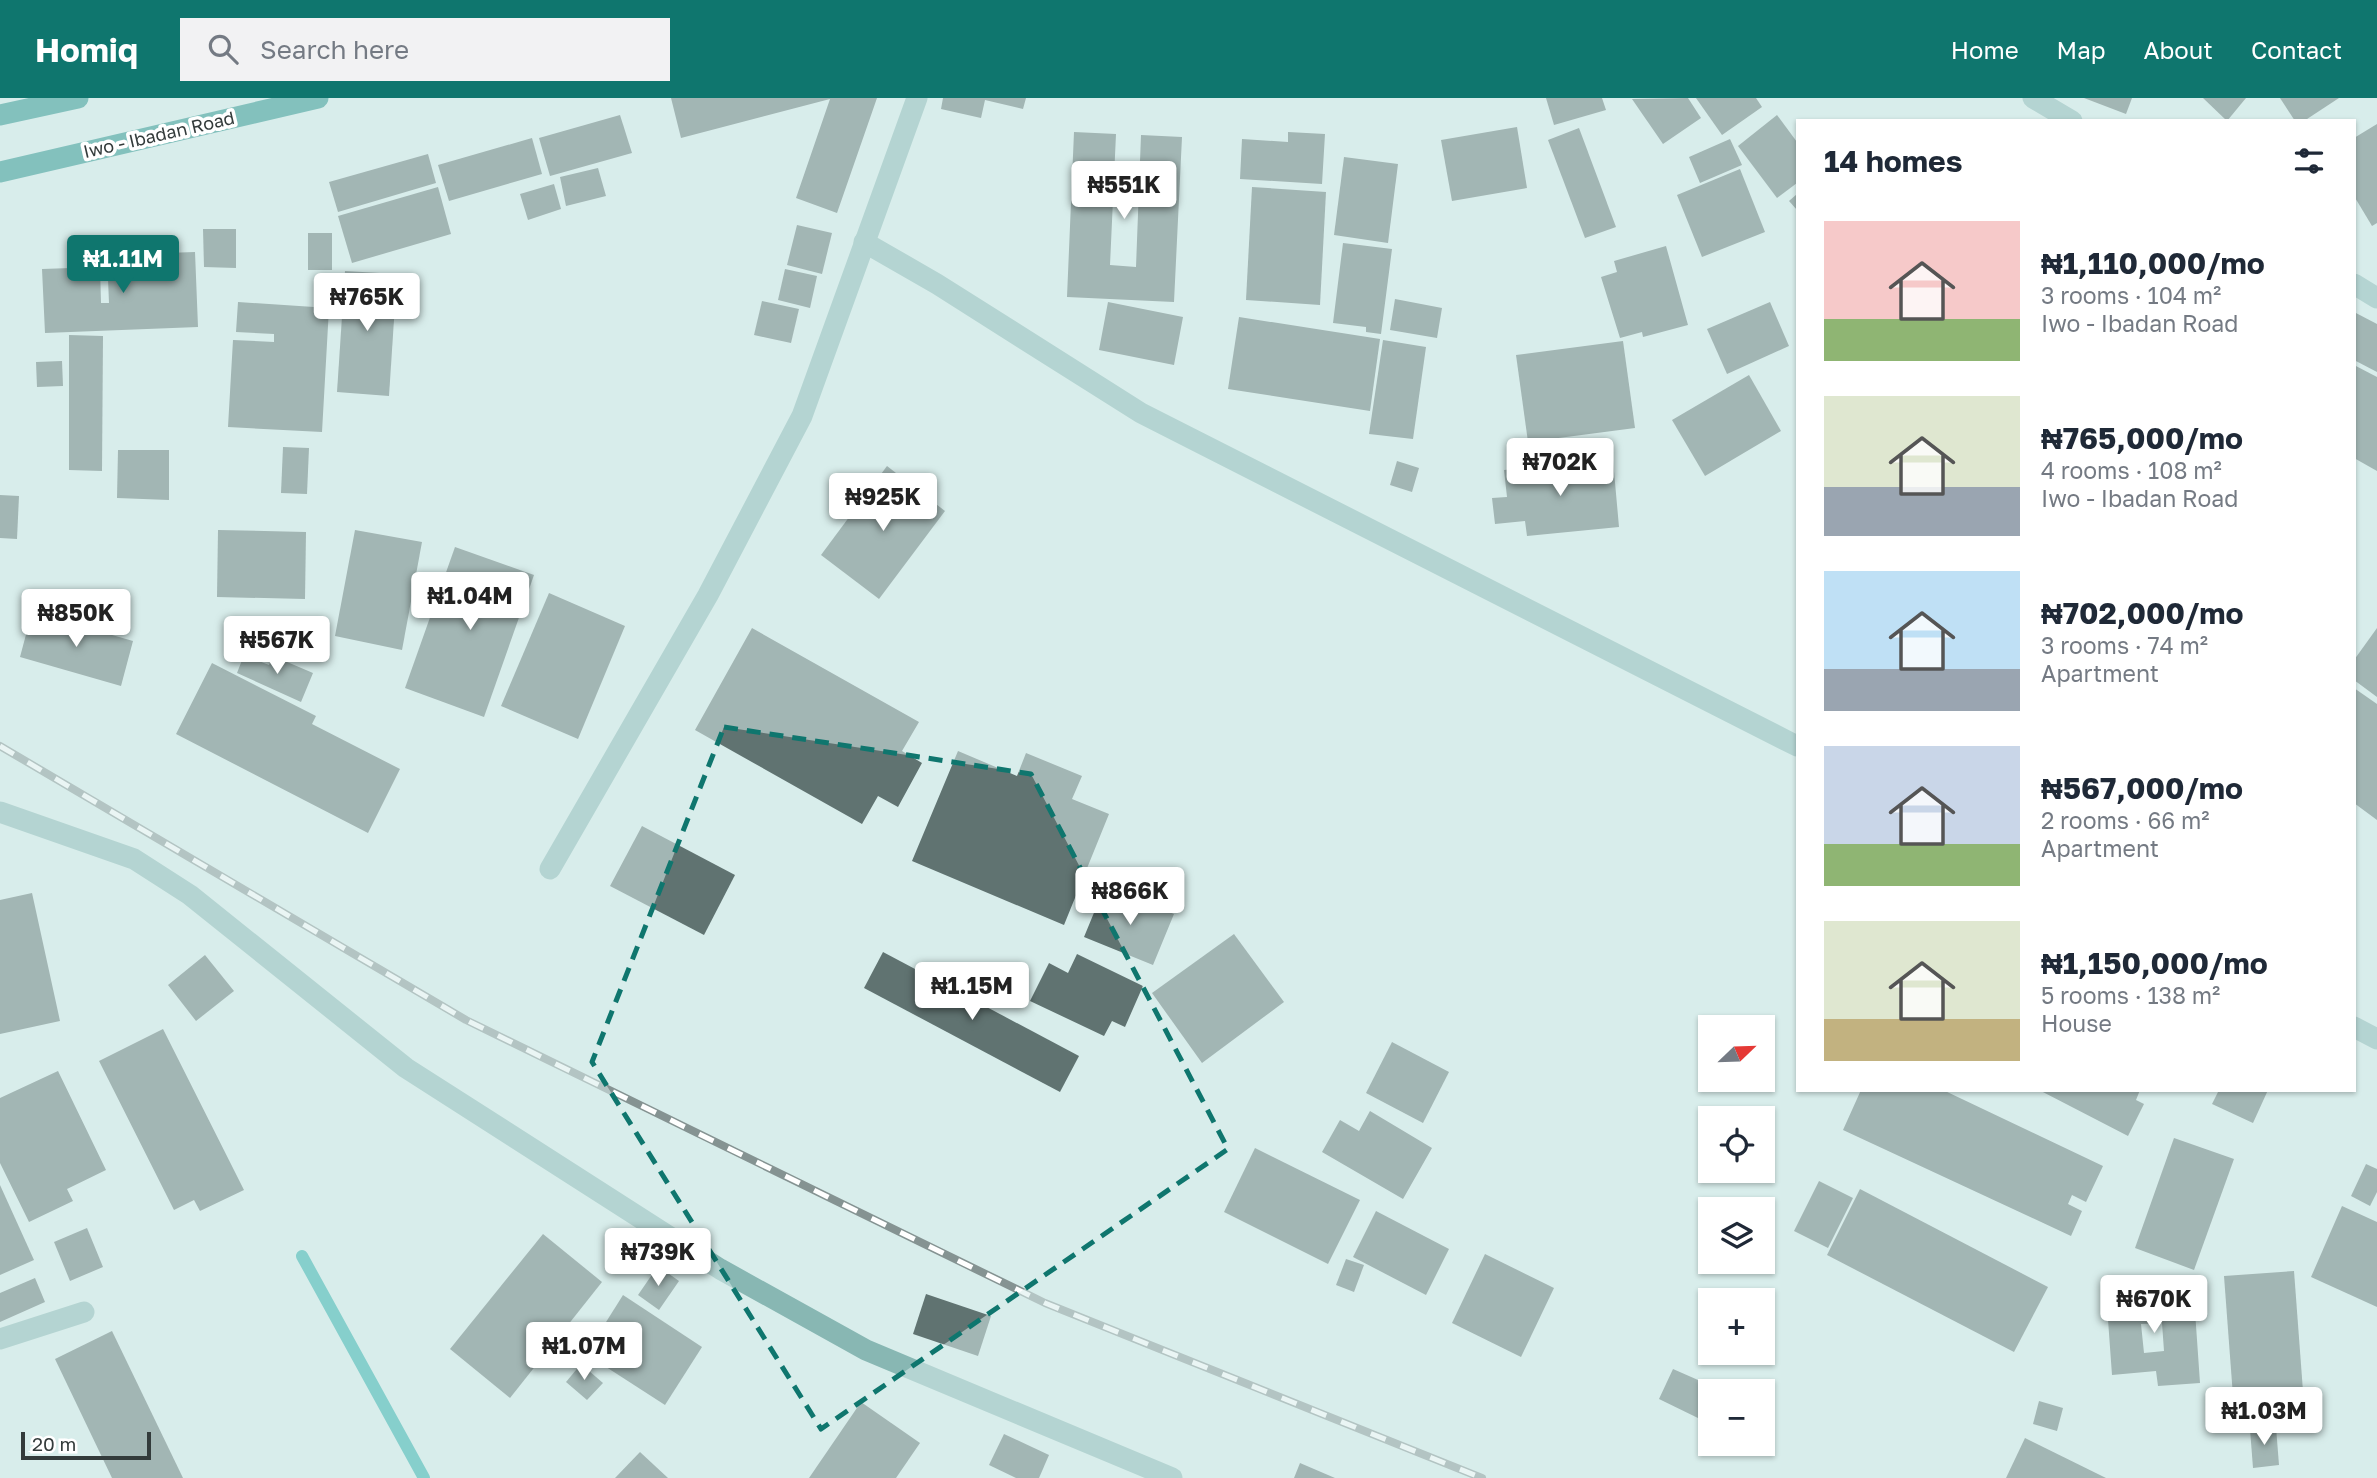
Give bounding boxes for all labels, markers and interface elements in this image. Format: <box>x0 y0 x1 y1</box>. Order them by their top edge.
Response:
search box <box>180 18 670 81</box>
text: Homiq <box>35 30 138 69</box>
icon: search <box>204 30 242 68</box>
text: Search here <box>260 34 409 65</box>
text: Home <box>1951 35 2019 64</box>
text: Map <box>2057 35 2106 64</box>
text: About <box>2144 35 2213 64</box>
text: Contact <box>2251 35 2342 64</box>
street label: Iwo - Ibadan Road <box>81 106 237 162</box>
icon: filters <box>2290 142 2328 180</box>
text: 14 homes <box>1824 143 1963 179</box>
pin: ₦551K <box>1075 162 1173 221</box>
text: ₦551K <box>1087 170 1161 198</box>
pin: ₦1.11M <box>66 236 180 295</box>
text: ₦1.11M <box>83 244 163 272</box>
text: ₦1,110,000/mo <box>2041 245 2265 281</box>
icon: home <box>1880 249 1964 333</box>
pin: ₦765K <box>318 274 416 333</box>
text: 3 rooms · 104 m² <box>2041 281 2221 309</box>
text: ₦765K <box>330 282 404 310</box>
text: Iwo - Ibadan Road <box>2041 309 2238 337</box>
text: ₦765,000/mo <box>2041 420 2243 456</box>
icon: home <box>1880 424 1964 508</box>
pin: ₦702K <box>1511 438 1609 498</box>
text: ₦702K <box>1523 447 1597 475</box>
text: 4 rooms · 108 m² <box>2041 456 2222 484</box>
pin: ₦925K <box>834 474 932 533</box>
text: ₦925K <box>845 482 921 510</box>
text: Iwo - Ibadan Road <box>2041 484 2238 512</box>
pin: ₦1.04M <box>413 573 527 632</box>
text: ₦1.04M <box>427 581 513 609</box>
pin: ₦850K <box>27 589 125 649</box>
text: ₦702,000/mo <box>2041 595 2244 631</box>
text: ₦850K <box>38 598 115 626</box>
icon: home <box>1880 599 1964 683</box>
pin: ₦567K <box>228 616 326 676</box>
text: ₦567K <box>240 625 314 653</box>
text: 3 rooms · 74 m² <box>2041 631 2208 659</box>
text: Apartment <box>2041 659 2159 687</box>
text: ₦567,000/mo <box>2041 770 2243 806</box>
icon: home <box>1880 774 1964 858</box>
text: 2 rooms · 66 m² <box>2041 806 2210 834</box>
text: Apartment <box>2041 834 2159 862</box>
pin: ₦866K <box>1081 868 1179 927</box>
text: ₦866K <box>1091 876 1169 904</box>
text: ₦1,150,000/mo <box>2041 945 2268 981</box>
icon: home <box>1880 949 1964 1033</box>
pin: ₦1.15M <box>915 962 1029 1022</box>
text: ₦1.15M <box>931 971 1013 999</box>
text: 5 rooms · 138 m² <box>2041 981 2220 1009</box>
text: House <box>2041 1009 2112 1037</box>
north arrow <box>1698 1015 1774 1092</box>
map controls <box>1698 1015 1775 1456</box>
button: locate <box>1698 1106 1775 1183</box>
button: layers <box>1698 1197 1775 1274</box>
pin: ₦739K <box>609 1228 707 1288</box>
text: ₦739K <box>621 1237 695 1265</box>
pin: ₦670K <box>2105 1276 2203 1335</box>
text: ₦670K <box>2116 1284 2192 1312</box>
button: + <box>1698 1288 1775 1365</box>
pin: ₦1.07M <box>527 1322 641 1382</box>
text: ₦1.07M <box>542 1331 626 1359</box>
button: − <box>1698 1379 1775 1456</box>
pin: ₦1.03M <box>2207 1388 2321 1447</box>
text: ₦1.03M <box>2221 1396 2307 1424</box>
scale bar <box>21 1429 150 1461</box>
text: 20 m <box>32 1432 76 1455</box>

